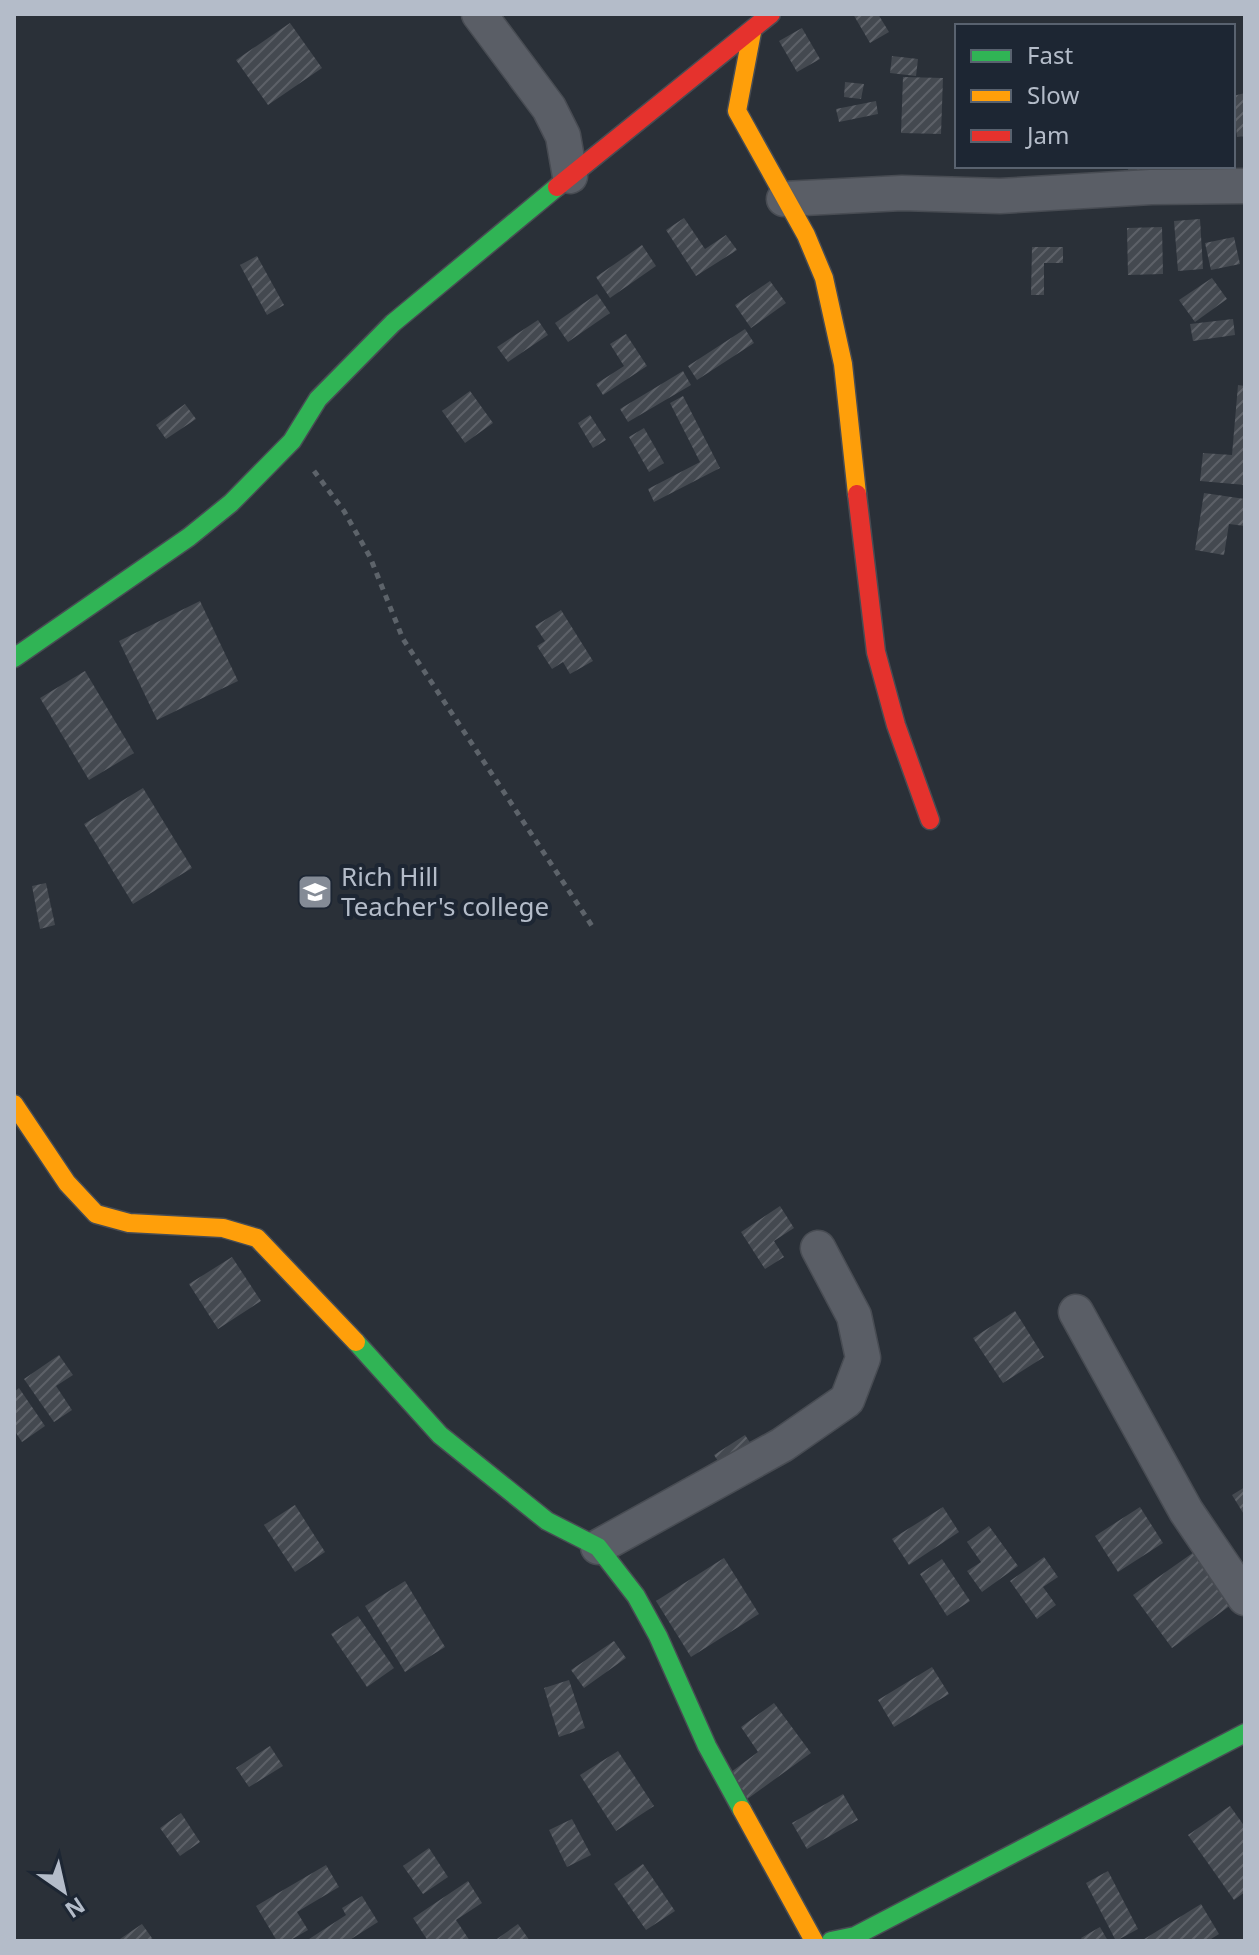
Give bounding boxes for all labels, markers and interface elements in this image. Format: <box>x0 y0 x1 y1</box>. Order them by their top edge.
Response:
legend <box>955 24 1235 168</box>
text: Fast <box>1027 38 1073 71</box>
text: Slow <box>1027 78 1079 111</box>
text: Jam <box>1025 118 1069 151</box>
place label: Rich Hill Teacher's college <box>341 858 549 924</box>
school or university icon: Rich Hill Teacher's college <box>296 873 334 911</box>
north arrow <box>24 1851 104 1931</box>
text: N <box>60 1891 92 1926</box>

